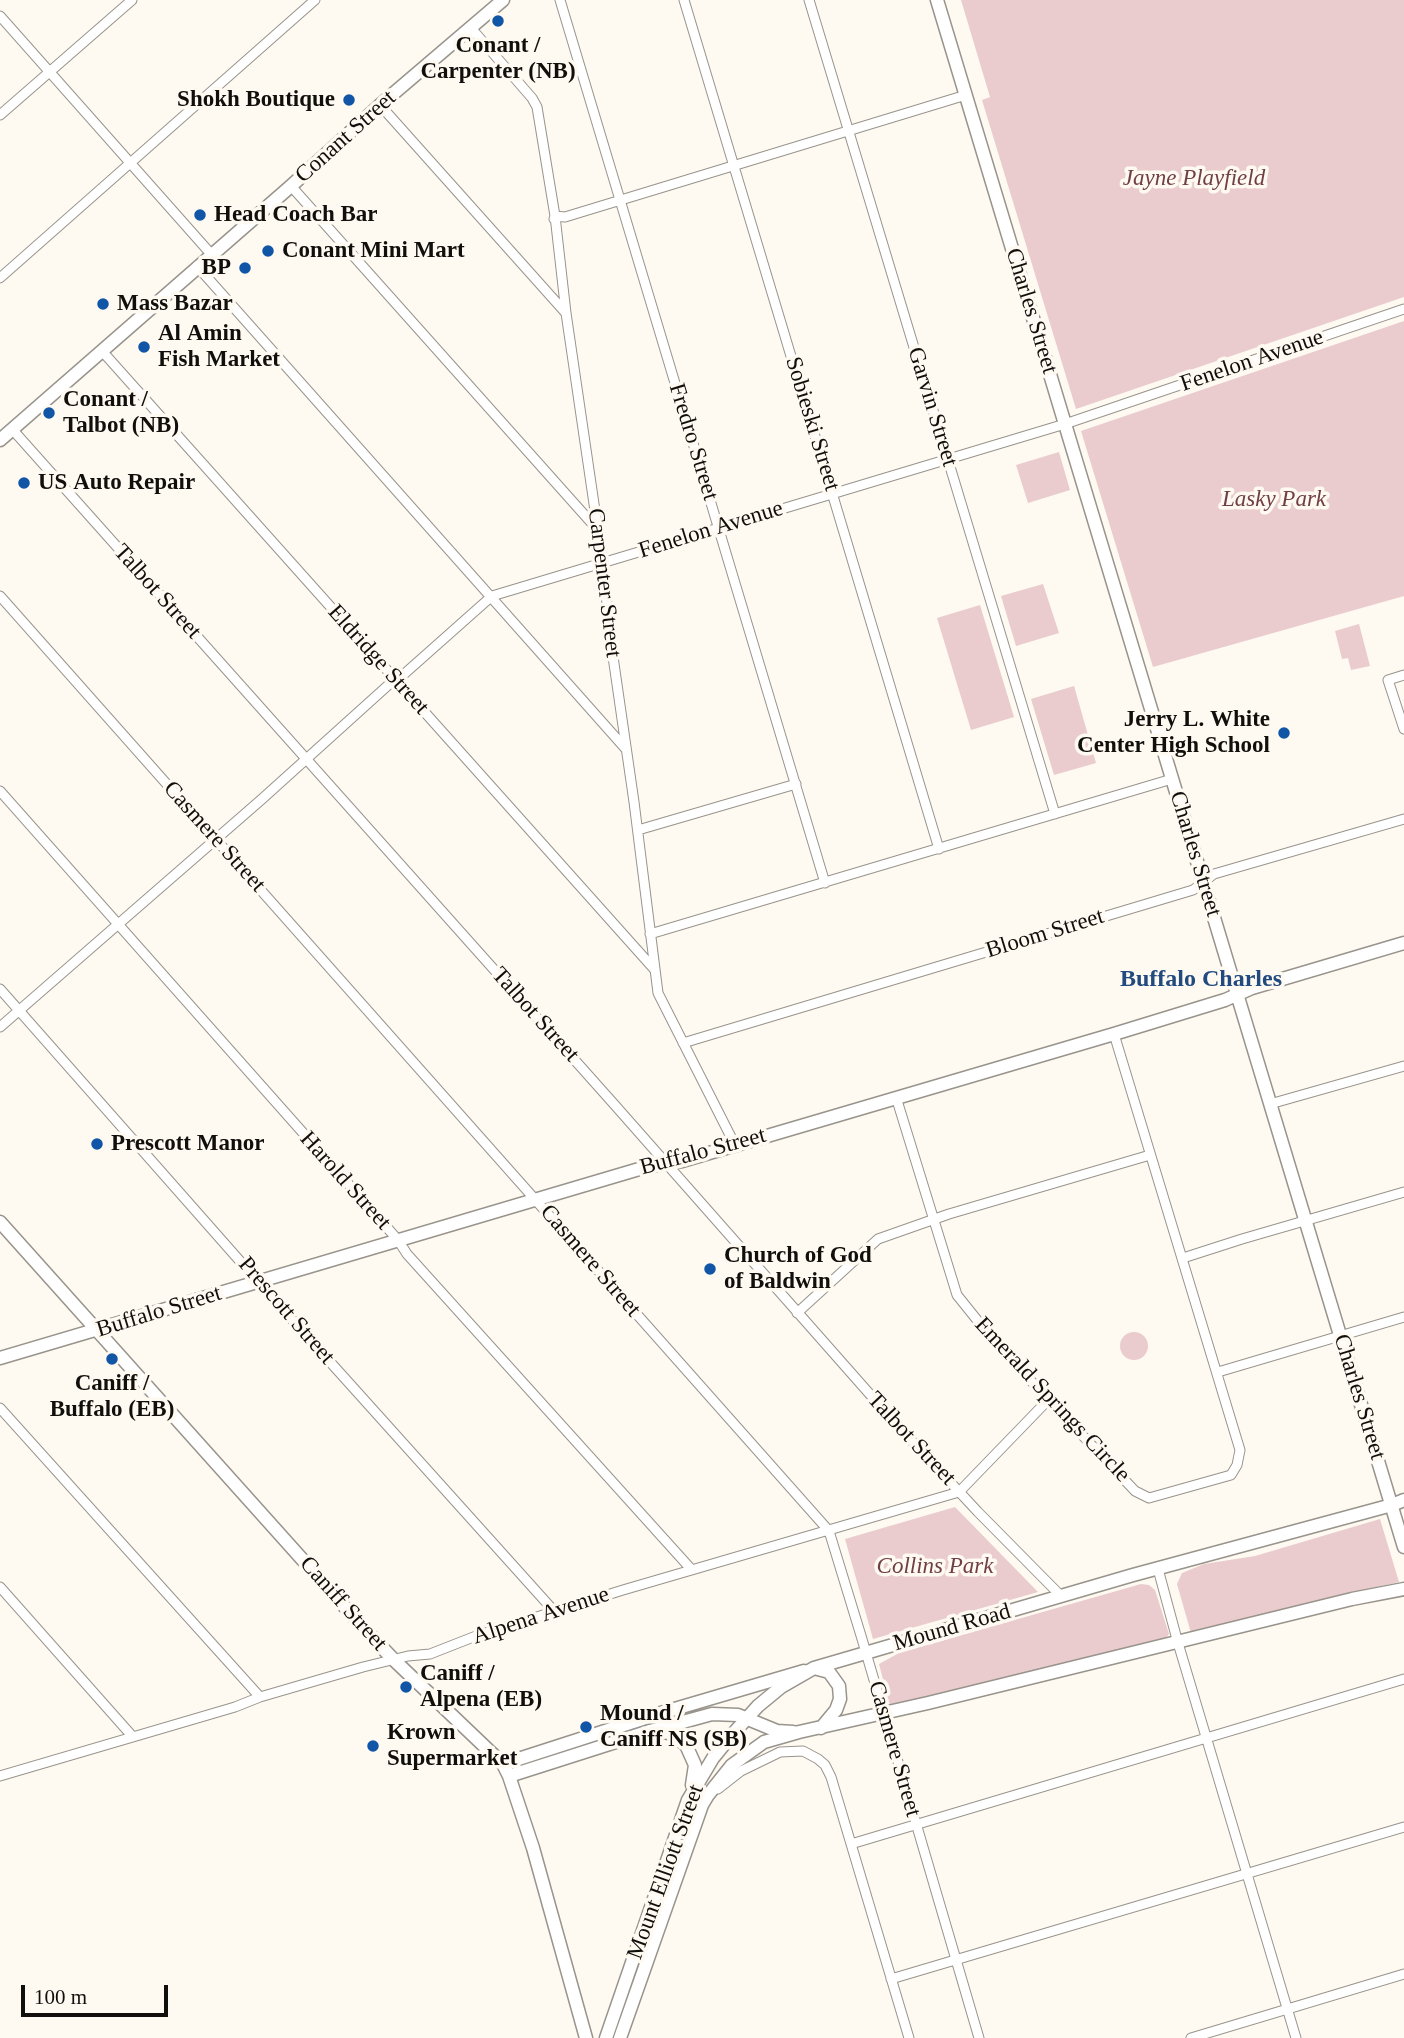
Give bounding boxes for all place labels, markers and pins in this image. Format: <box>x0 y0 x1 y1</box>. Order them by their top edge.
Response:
marker: Conant / Carpenter (NB) <box>490 13 506 29</box>
place label: Conant / Carpenter (NB) <box>420 32 576 86</box>
place label: Shokh Boutique <box>177 86 335 114</box>
marker: Shokh Boutique <box>341 92 357 108</box>
place label: Head Coach Bar <box>214 201 378 229</box>
marker: Head Coach Bar <box>192 207 208 223</box>
place label: Conant Mini Mart <box>282 237 465 265</box>
marker: Conant Mini Mart <box>260 243 276 259</box>
place label: BP <box>202 254 231 282</box>
marker: BP <box>237 260 253 276</box>
place label: Mass Bazar <box>117 290 233 318</box>
marker: Mass Bazar <box>95 296 111 312</box>
place label: Al Amin Fish Market <box>158 320 280 374</box>
marker: Al Amin Fish Market <box>136 339 152 355</box>
place label: Conant / Talbot (NB) <box>63 386 179 440</box>
marker: Conant / Talbot (NB) <box>41 405 57 421</box>
place label: US Auto Repair <box>38 469 195 497</box>
marker: US Auto Repair <box>16 475 32 491</box>
place label: Jerry L. White Center High School <box>1077 706 1270 760</box>
marker: Jerry L. White Center High School <box>1276 725 1292 741</box>
place label: Prescott Manor <box>111 1130 264 1158</box>
marker: Prescott Manor <box>89 1136 105 1152</box>
place label: Church of God of Baldwin <box>724 1242 872 1296</box>
marker: Church of God of Baldwin <box>702 1261 718 1277</box>
marker: Caniff / Buffalo (EB) <box>104 1351 120 1367</box>
place label: Caniff / Buffalo (EB) <box>50 1370 174 1424</box>
place label: Caniff / Alpena (EB) <box>420 1660 542 1714</box>
marker: Caniff / Alpena (EB) <box>398 1679 414 1695</box>
place label: Mound / Caniff NS (SB) <box>600 1700 747 1754</box>
place label: Krown Supermarket <box>387 1719 517 1773</box>
marker: Mound / Caniff NS (SB) <box>578 1719 594 1735</box>
marker: Krown Supermarket <box>365 1738 381 1754</box>

